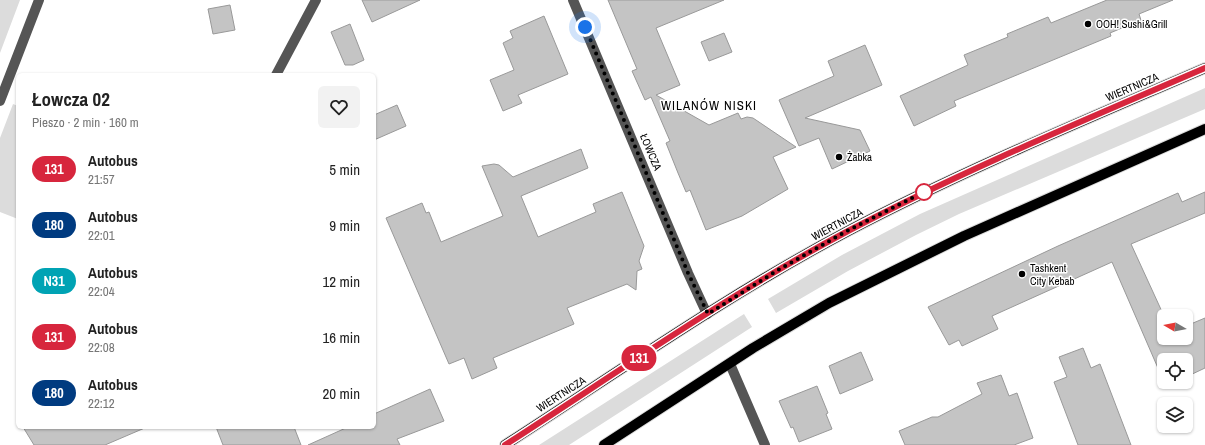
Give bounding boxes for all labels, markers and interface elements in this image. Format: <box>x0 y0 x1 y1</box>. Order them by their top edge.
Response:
your location <box>575 17 595 37</box>
place label: OOH! Sushi&Grill <box>1096 17 1167 31</box>
marker: OOH! Sushi&Grill <box>1083 19 1093 29</box>
street label: WIERTNICZA <box>1104 69 1161 104</box>
text: Łowcza 02 <box>32 86 110 112</box>
button: heart <box>318 86 360 128</box>
district label: WILANÓW NISKI <box>661 97 757 114</box>
text: Pieszo · 2 min · 160 m <box>32 114 139 131</box>
street label: ŁOWCZA <box>637 132 665 173</box>
text: Autobus <box>88 150 138 171</box>
place label: Żabka <box>847 150 872 164</box>
marker: Żabka <box>834 152 844 162</box>
text: 5 min <box>329 159 360 180</box>
text: 131 <box>44 160 64 178</box>
text: 21:57 <box>88 171 115 188</box>
unlabelled marker <box>915 183 933 201</box>
street label: WIERTNICZA <box>809 204 866 243</box>
text: Autobus <box>88 206 138 227</box>
text: 9 min <box>329 215 360 236</box>
text: 180 <box>44 216 64 234</box>
text: 22:01 <box>88 227 115 244</box>
place label: Tashkent City Kebab <box>1030 261 1075 288</box>
text: Autobus <box>88 262 138 283</box>
marker: Tashkent City Kebab <box>1017 269 1027 279</box>
text: 12 min <box>322 271 360 292</box>
text: N31 <box>43 272 65 290</box>
text: 22:04 <box>88 283 115 300</box>
north arrow <box>1157 309 1193 345</box>
map controls <box>1157 309 1193 433</box>
text: Autobus <box>88 318 138 339</box>
text: 16 min <box>322 327 360 348</box>
text: 131 <box>44 328 64 346</box>
text: 22:08 <box>88 339 115 356</box>
line badge: 131 <box>616 345 662 371</box>
text: 131 <box>629 349 649 367</box>
button: locate <box>1157 353 1193 389</box>
street label: WIERTNICZA <box>534 372 589 415</box>
text: Autobus <box>88 374 138 395</box>
text: 20 min <box>322 383 360 404</box>
text: 180 <box>44 384 64 402</box>
text: 22:12 <box>88 395 115 412</box>
button: layers <box>1157 397 1193 433</box>

